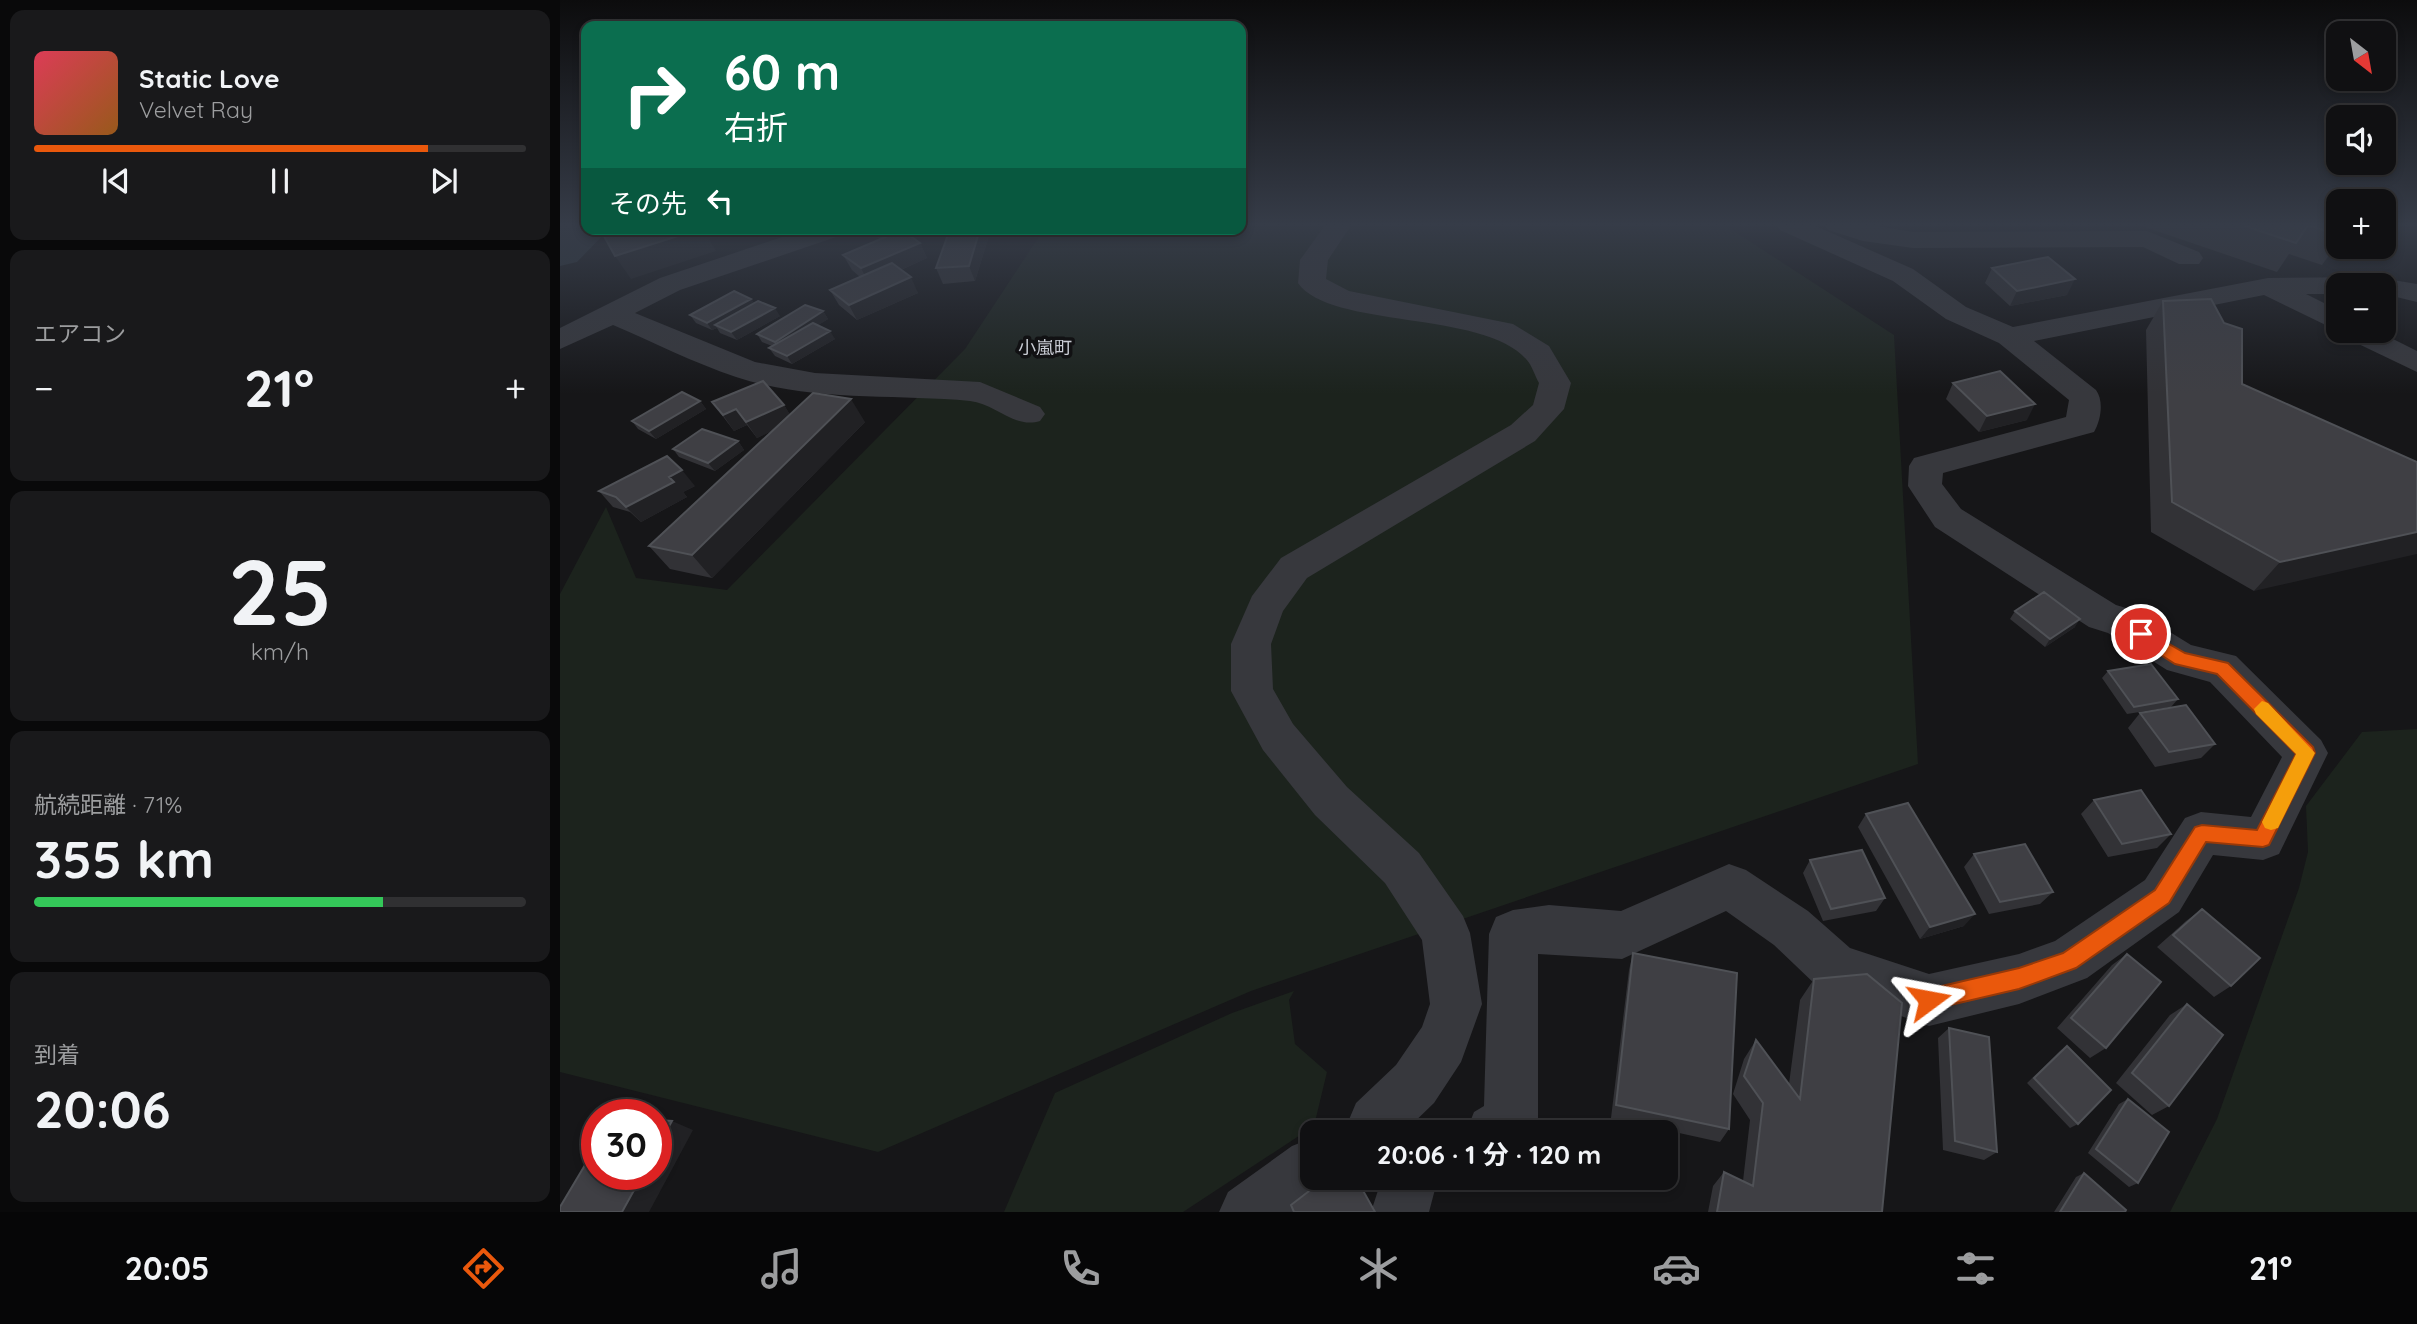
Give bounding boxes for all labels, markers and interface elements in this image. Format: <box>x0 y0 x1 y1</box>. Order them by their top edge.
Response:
north arrow <box>2326 21 2396 91</box>
map controls <box>2326 21 2396 343</box>
text: 60 m <box>724 41 840 102</box>
icon: right <box>609 49 700 140</box>
text: Static Love <box>139 62 280 95</box>
text: Velvet Ray <box>139 95 253 124</box>
button: sound <box>2326 105 2396 175</box>
text: 右折 <box>724 107 788 147</box>
icon: previous <box>97 162 135 200</box>
icon: pause <box>261 162 299 200</box>
icon: next <box>425 162 463 200</box>
icon: left <box>701 182 739 220</box>
text: その先 <box>609 187 687 220</box>
button: + <box>2326 189 2396 259</box>
button: − <box>2326 273 2396 343</box>
text: エアコン <box>34 319 126 348</box>
district label: 小嵐町 <box>1018 336 1072 359</box>
text: 21° <box>244 355 314 420</box>
text: − <box>34 364 54 412</box>
text: + <box>505 364 526 412</box>
text: 25 <box>228 534 332 648</box>
pin <box>2111 604 2171 664</box>
icon: arrive <box>2122 615 2160 653</box>
text: km/h <box>251 637 309 666</box>
text: 航続距離 · 71% <box>34 790 182 819</box>
text: 355 km <box>34 826 214 891</box>
position arrow <box>1892 963 1966 1037</box>
text: 到着 <box>34 1040 80 1069</box>
text: 20:06 <box>34 1076 170 1141</box>
speed limit sign: 30 <box>581 1099 672 1190</box>
text: 20:06 · 1 分 · 120 m <box>1377 1138 1601 1171</box>
icon: directions <box>459 1244 508 1293</box>
icon: music <box>757 1244 806 1293</box>
icon: phone <box>1056 1244 1105 1293</box>
icon: climate <box>1354 1244 1403 1293</box>
icon: car <box>1652 1244 1701 1293</box>
icon: filters <box>1951 1244 2000 1293</box>
text: 20:05 <box>125 1248 209 1288</box>
text: 21° <box>2249 1248 2292 1288</box>

